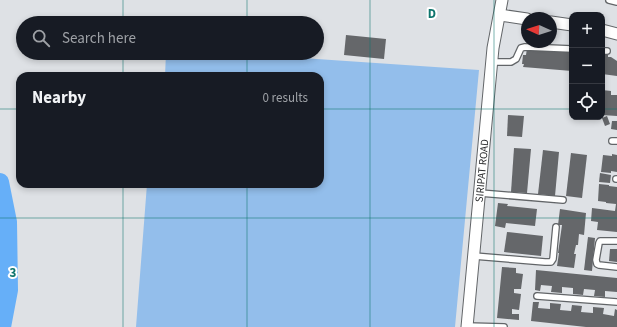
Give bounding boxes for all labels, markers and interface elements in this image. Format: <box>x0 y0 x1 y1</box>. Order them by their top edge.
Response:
text: D <box>428 5 436 23</box>
north arrow <box>521 12 557 48</box>
map controls <box>569 12 605 120</box>
button: + <box>569 12 605 48</box>
search box <box>16 16 324 60</box>
icon: search <box>30 27 52 49</box>
text: Search here <box>62 28 136 49</box>
button: − <box>569 48 605 84</box>
button: locate <box>569 84 605 120</box>
text: Nearby <box>32 86 86 110</box>
text: 0 results <box>263 89 308 107</box>
street label: SIRIPAT ROAD <box>472 138 492 203</box>
text: 3 <box>10 264 17 282</box>

